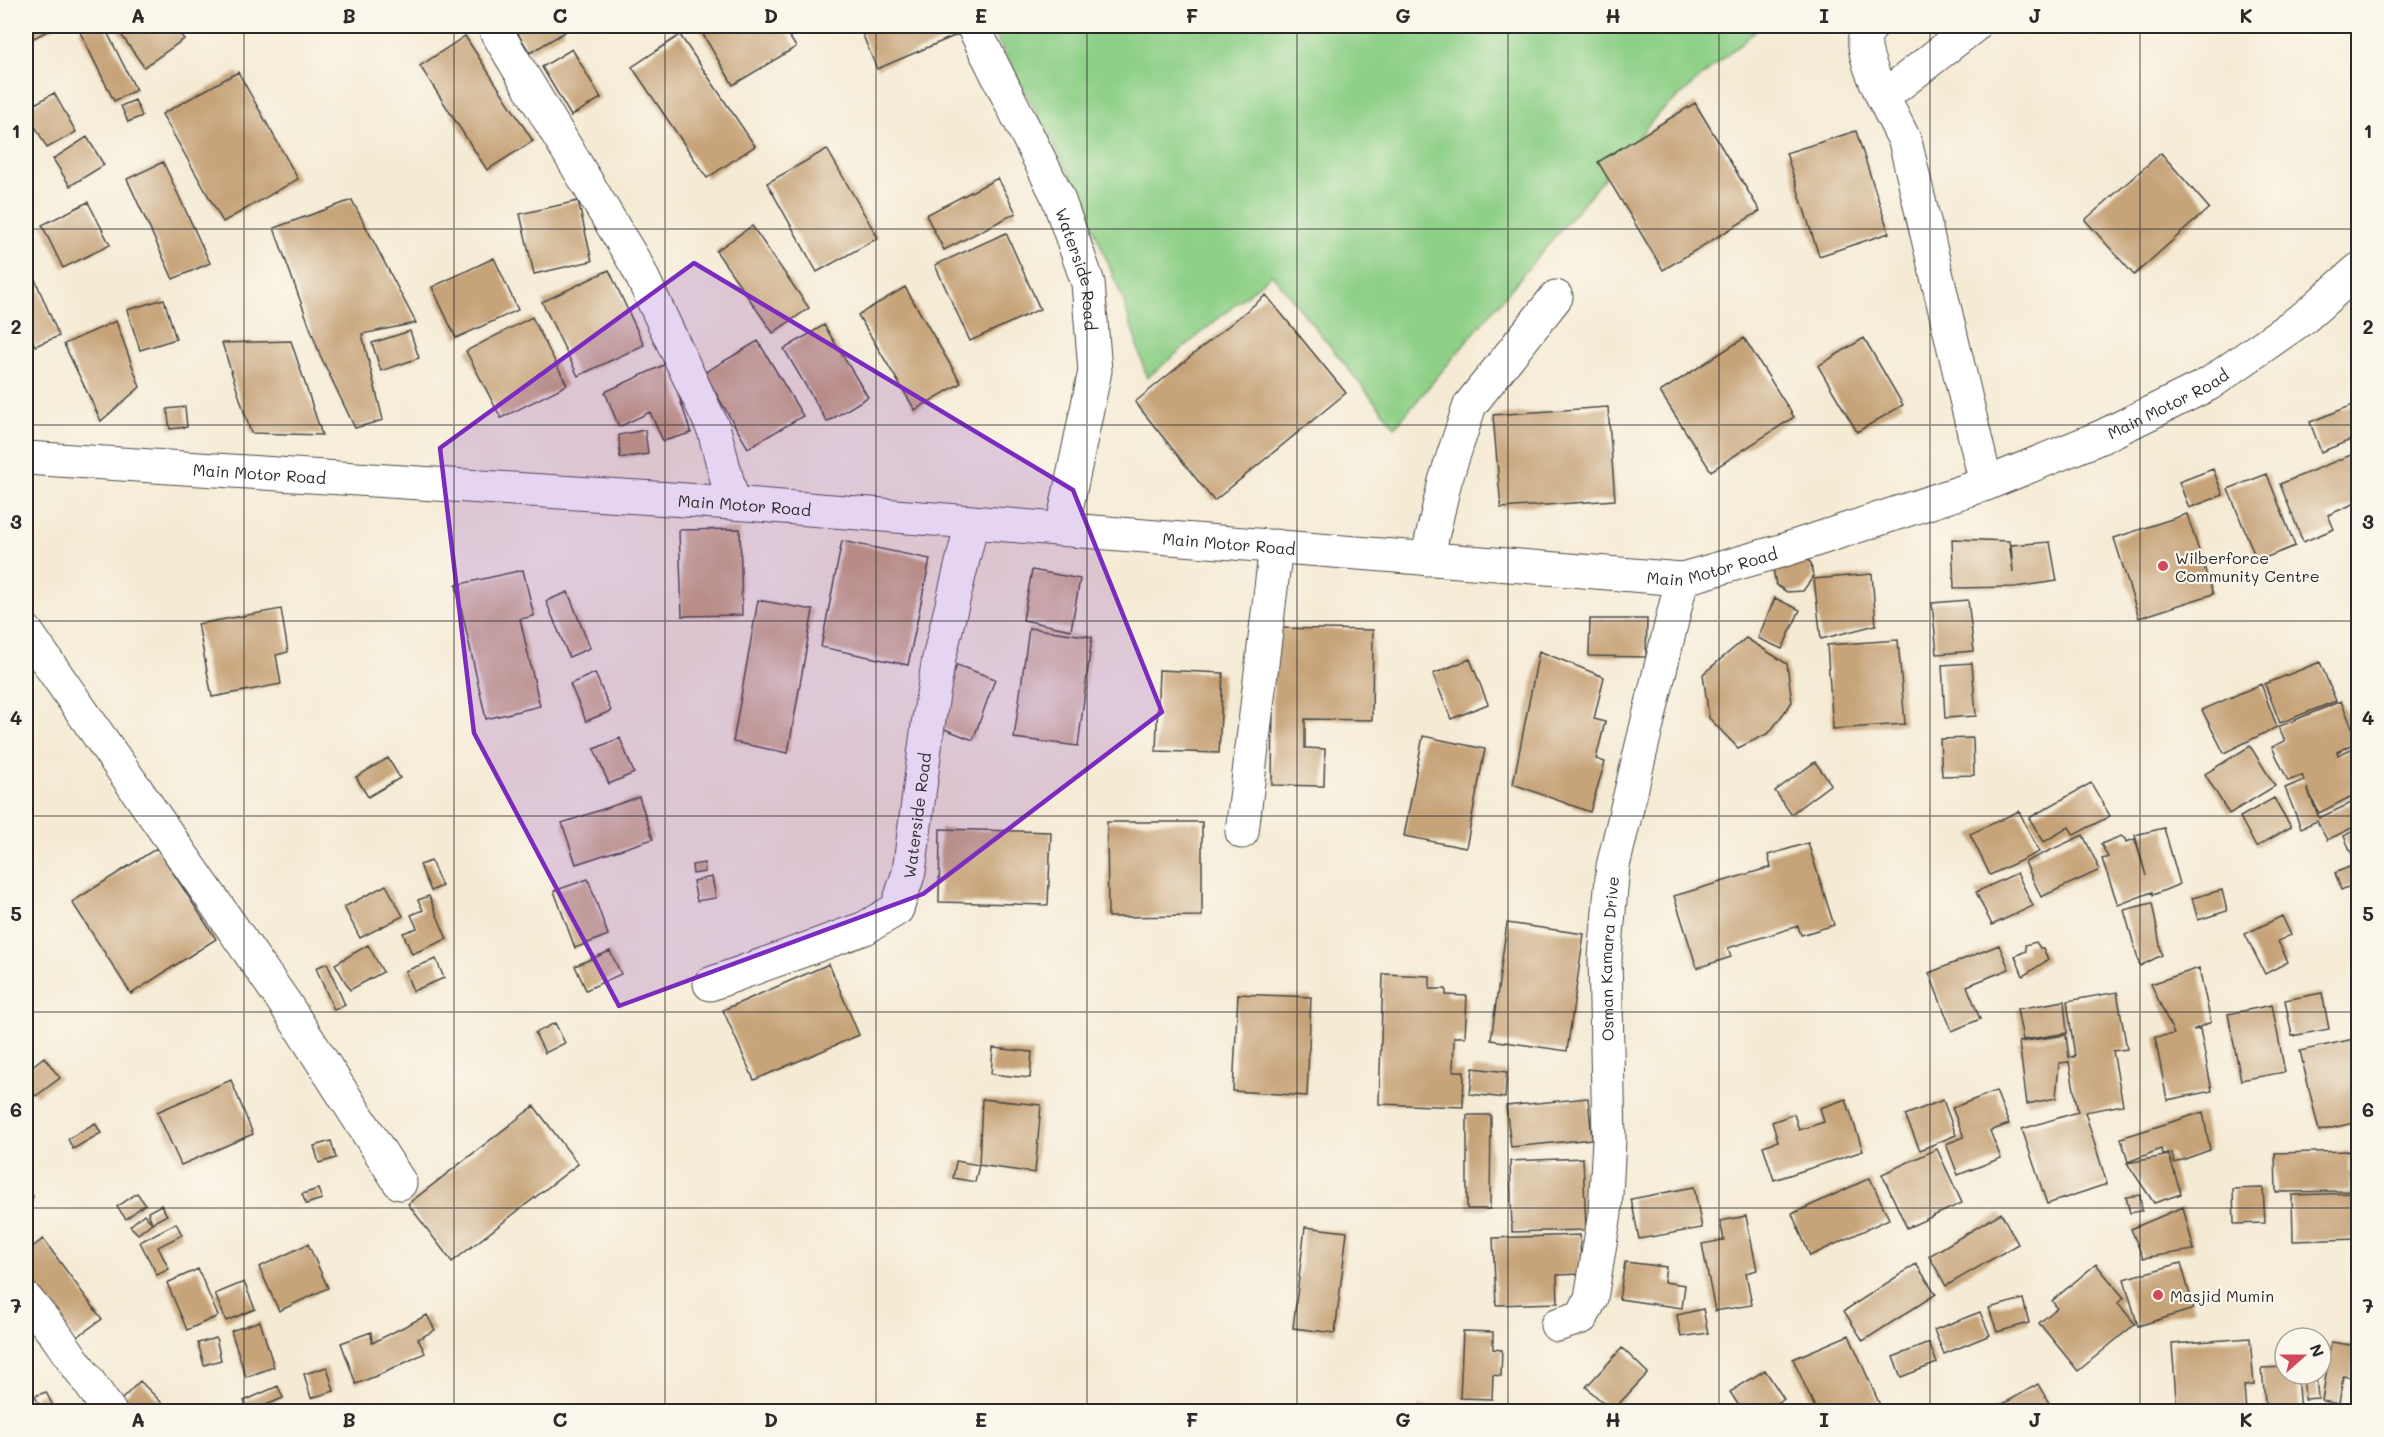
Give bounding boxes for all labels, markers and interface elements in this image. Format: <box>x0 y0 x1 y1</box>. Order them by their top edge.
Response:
text: A <box>131 2 145 28</box>
text: B <box>342 2 356 28</box>
text: C <box>553 2 568 28</box>
text: D <box>764 2 778 28</box>
text: E <box>975 2 987 28</box>
text: F <box>1186 2 1199 28</box>
text: G <box>1395 2 1411 28</box>
text: H <box>1605 2 1621 28</box>
text: I <box>1819 2 1829 28</box>
text: J <box>2028 2 2042 28</box>
text: K <box>2239 2 2253 28</box>
text: 1 <box>12 117 20 143</box>
text: 1 <box>2364 117 2372 143</box>
street label: Waterside Road <box>1052 205 1102 331</box>
text: 2 <box>10 313 22 339</box>
text: 2 <box>2362 313 2374 339</box>
street label: Main Motor Road <box>2104 363 2232 443</box>
street label: Main Motor Road <box>192 458 327 488</box>
street label: Main Motor Road <box>677 489 812 520</box>
text: 3 <box>10 508 22 534</box>
text: 3 <box>2362 508 2374 534</box>
street label: Main Motor Road <box>1162 527 1296 559</box>
street label: Main Motor Road <box>1646 542 1779 590</box>
place label: Wilberforce Community Centre <box>2175 547 2320 586</box>
marker: Wilberforce Community Centre <box>2156 559 2170 573</box>
text: 4 <box>10 704 23 730</box>
text: 4 <box>2362 704 2375 730</box>
street label: Waterside Road <box>898 751 935 880</box>
street label: Osman Kamara Drive <box>1594 875 1623 1041</box>
text: 5 <box>10 900 22 926</box>
text: 5 <box>2362 900 2374 926</box>
text: 6 <box>10 1096 22 1122</box>
text: 6 <box>2362 1096 2374 1122</box>
place label: Masjid Mumin <box>2170 1285 2274 1306</box>
marker: Masjid Mumin <box>2151 1288 2165 1302</box>
text: 7 <box>10 1292 22 1318</box>
text: 7 <box>2362 1292 2374 1318</box>
north arrow <box>2273 1326 2333 1386</box>
text: N <box>2305 1341 2329 1360</box>
text: A <box>131 1406 145 1432</box>
text: B <box>342 1406 356 1432</box>
text: C <box>553 1406 568 1432</box>
text: D <box>764 1406 778 1432</box>
text: E <box>975 1406 987 1432</box>
text: F <box>1186 1406 1199 1432</box>
text: G <box>1395 1406 1411 1432</box>
text: H <box>1605 1406 1621 1432</box>
text: I <box>1819 1406 1829 1432</box>
text: J <box>2028 1406 2042 1432</box>
text: K <box>2239 1406 2253 1432</box>

